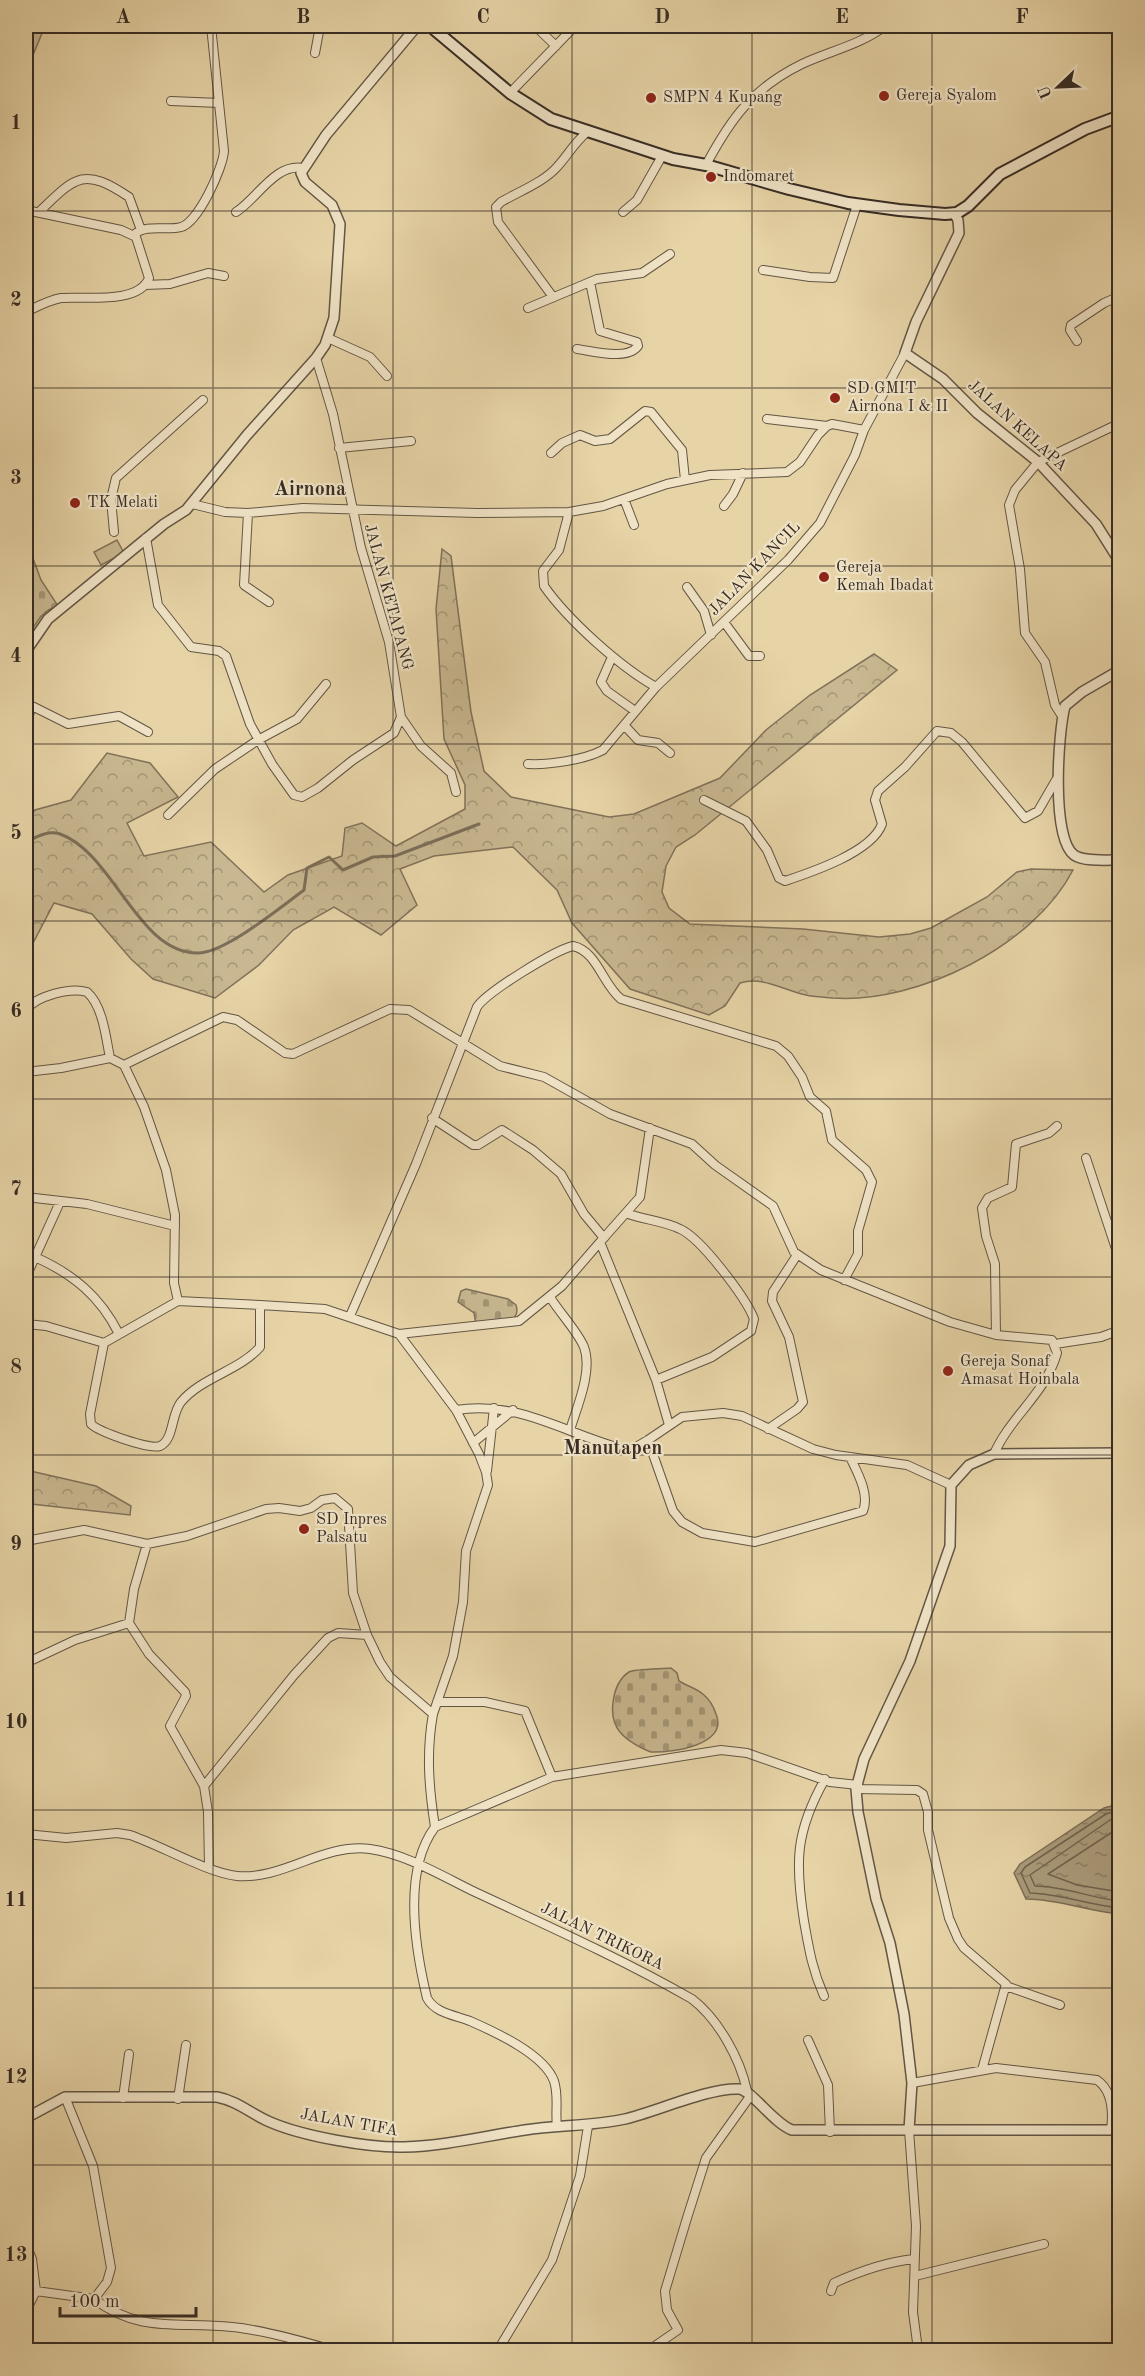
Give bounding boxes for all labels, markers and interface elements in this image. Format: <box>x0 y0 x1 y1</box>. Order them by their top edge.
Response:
text: A <box>115 8 131 28</box>
text: B <box>296 8 310 28</box>
text: C <box>476 8 490 28</box>
text: D <box>654 8 670 28</box>
text: E <box>835 8 849 28</box>
text: F <box>1015 8 1029 28</box>
north arrow <box>1028 57 1088 117</box>
text: U <box>1036 83 1056 101</box>
place label: Gereja Syalom <box>896 88 997 104</box>
marker: Gereja Syalom <box>877 89 891 103</box>
place label: SMPN 4 Kupang <box>663 90 782 106</box>
marker: SMPN 4 Kupang <box>644 91 658 105</box>
text: 1 <box>10 114 22 134</box>
place label: Indomaret <box>723 169 795 185</box>
marker: Indomaret <box>704 170 718 184</box>
text: 2 <box>10 291 22 311</box>
street label: JALAN KELAPA <box>964 377 1070 475</box>
place label: SD GMIT Airnona I & II <box>847 381 948 415</box>
marker: SD GMIT Airnona I & II <box>828 391 842 405</box>
text: 3 <box>10 469 22 489</box>
district label: Airnona <box>274 480 346 500</box>
place label: TK Melati <box>87 495 158 511</box>
marker: TK Melati <box>68 496 82 510</box>
street label: JALAN KANCIL <box>706 519 804 619</box>
street label: JALAN KETAPANG <box>361 522 415 672</box>
place label: Gereja Kemah Ibadat <box>836 560 934 594</box>
marker: Gereja Kemah Ibadat <box>817 570 831 584</box>
text: 4 <box>10 647 22 667</box>
text: 5 <box>10 823 22 844</box>
text: 6 <box>10 1002 22 1022</box>
text: 7 <box>10 1180 22 1200</box>
place label: Gereja Sonaf Amasat Hoinbala <box>960 1354 1080 1388</box>
text: 8 <box>10 1358 22 1378</box>
marker: Gereja Sonaf Amasat Hoinbala <box>941 1364 955 1378</box>
district label: Manutapen <box>564 1439 662 1459</box>
place label: SD Inpres Palsatu <box>316 1512 387 1546</box>
marker: SD Inpres Palsatu <box>297 1522 311 1536</box>
text: 9 <box>10 1535 22 1555</box>
text: 10 <box>4 1713 28 1733</box>
text: 11 <box>4 1891 28 1911</box>
street label: JALAN TRIKORA <box>538 1900 666 1974</box>
text: 12 <box>4 2068 28 2088</box>
street label: JALAN TIFA <box>299 2107 399 2139</box>
text: 13 <box>4 2246 28 2266</box>
scale bar <box>60 2280 196 2318</box>
text: 100 m <box>69 2293 120 2311</box>

